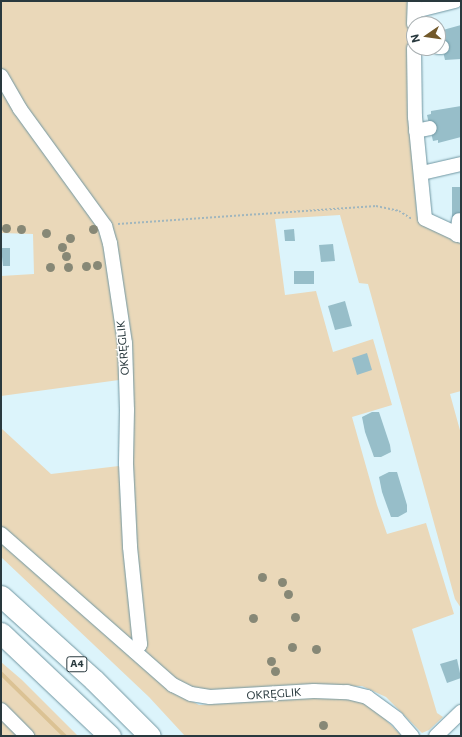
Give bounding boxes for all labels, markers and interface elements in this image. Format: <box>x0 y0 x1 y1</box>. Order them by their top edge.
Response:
north arrow <box>406 16 446 56</box>
text: N <box>408 33 422 44</box>
street label: OKRĘGLIK <box>114 320 132 376</box>
road number: A4 <box>66 656 88 672</box>
street label: OKRĘGLIK <box>246 685 302 703</box>

